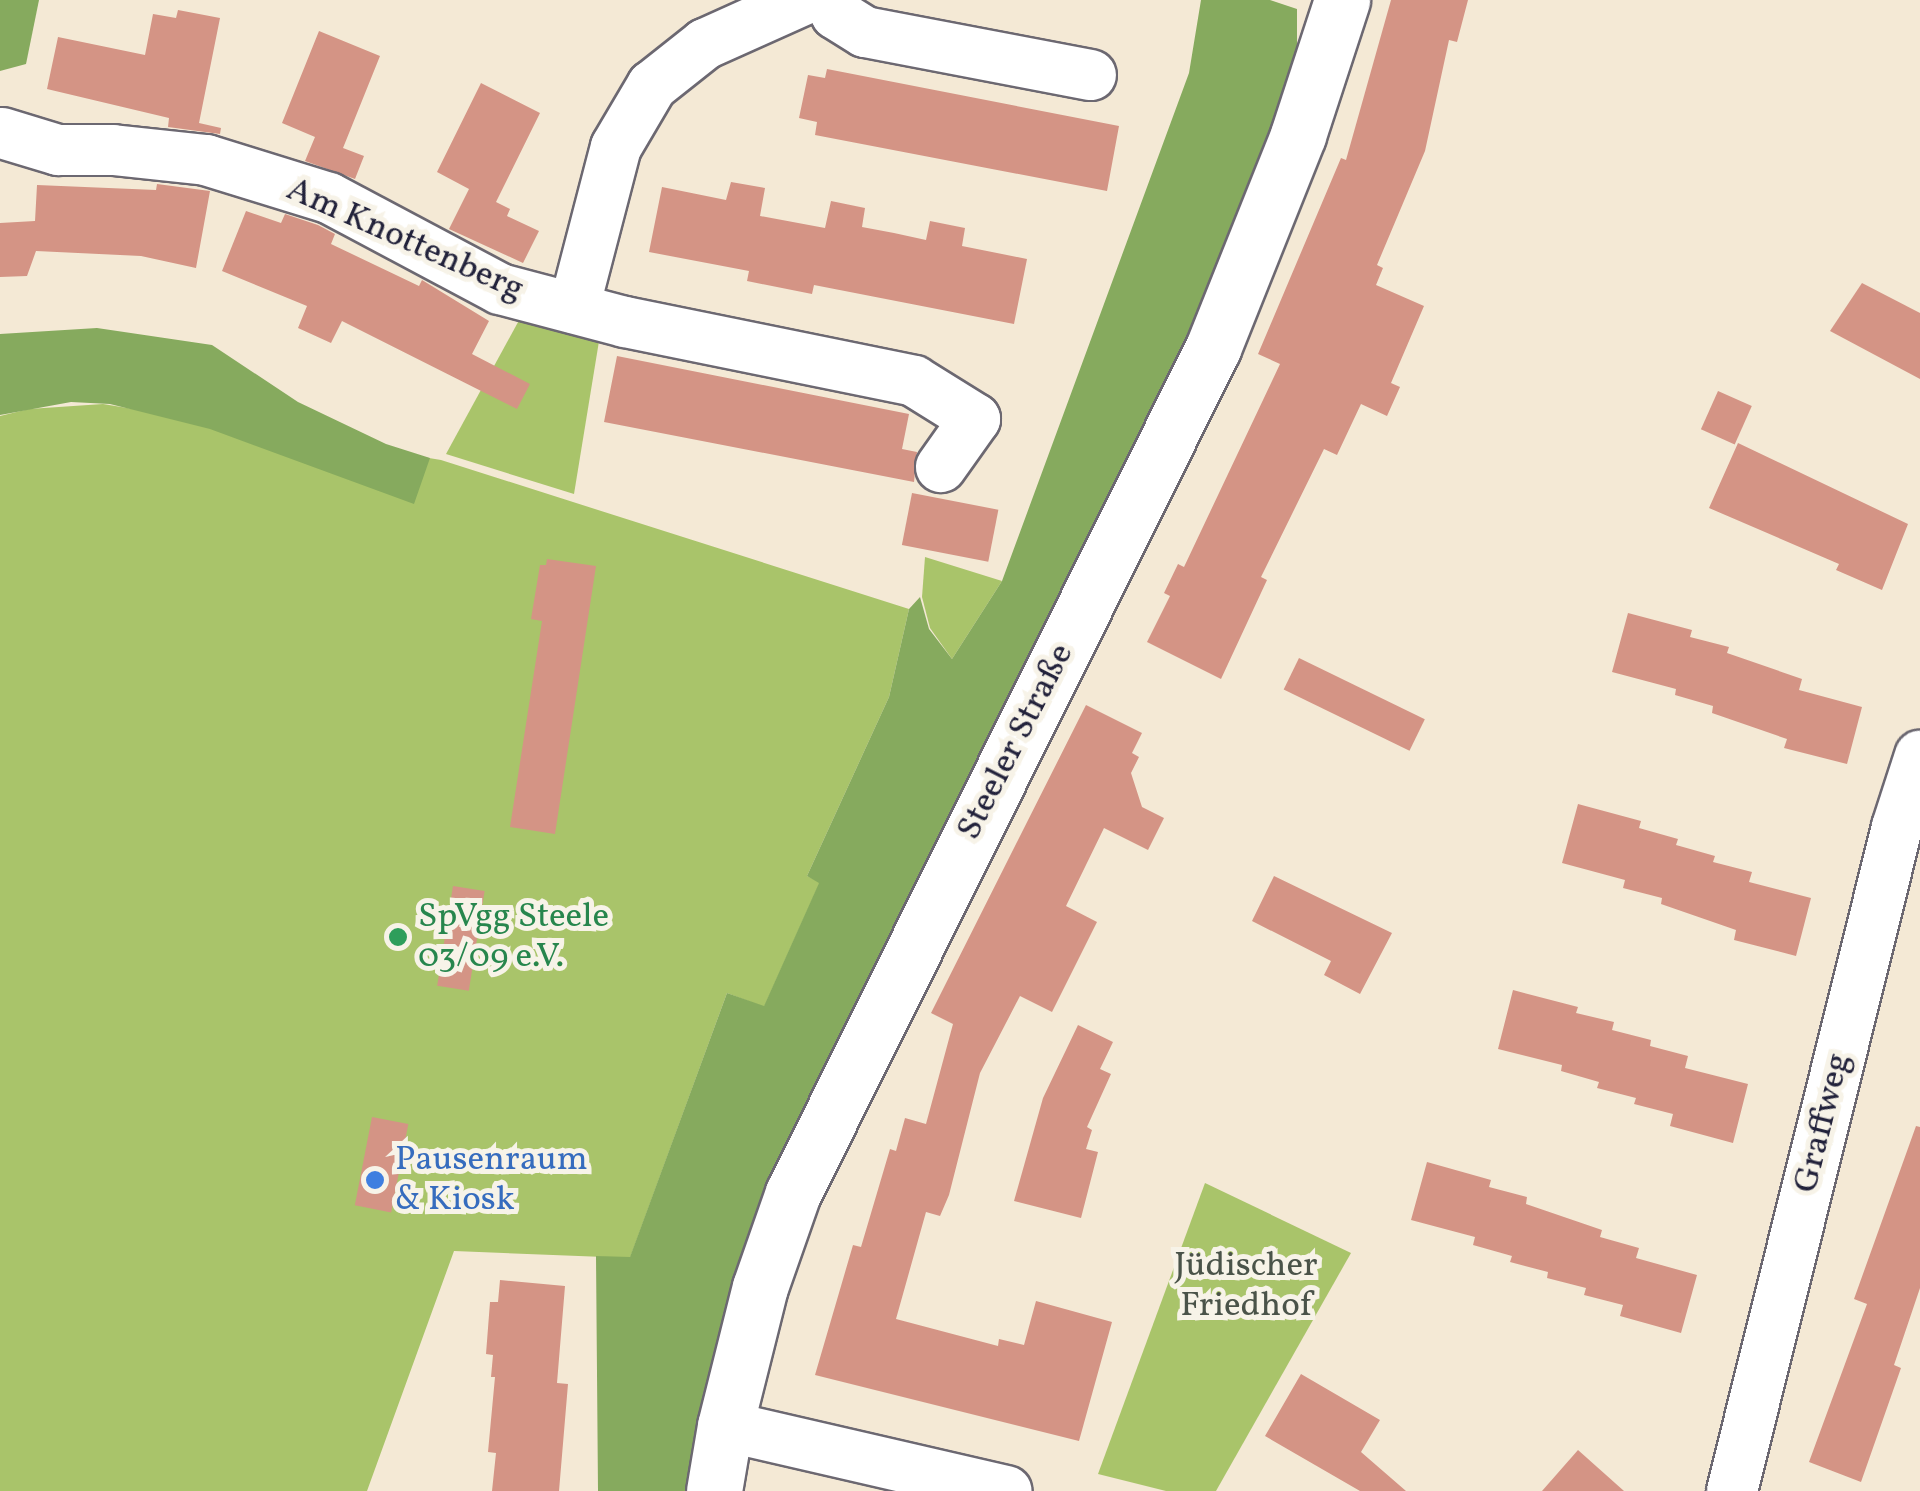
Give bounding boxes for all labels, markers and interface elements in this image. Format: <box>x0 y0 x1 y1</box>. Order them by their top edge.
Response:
street label: Am Knottenberg <box>280 169 530 311</box>
street label: Steeler Straße <box>949 637 1083 847</box>
place label: SpVgg Steele 03/09 e.V. <box>418 896 609 978</box>
marker: SpVgg Steele 03/09 e.V. <box>387 926 409 948</box>
street label: Graffweg <box>1785 1049 1861 1197</box>
place label: Pausenraum & Kiosk <box>395 1139 588 1221</box>
marker: Pausenraum & Kiosk <box>364 1169 386 1191</box>
park label: Jüdischer Friedhof <box>1174 1245 1318 1327</box>

